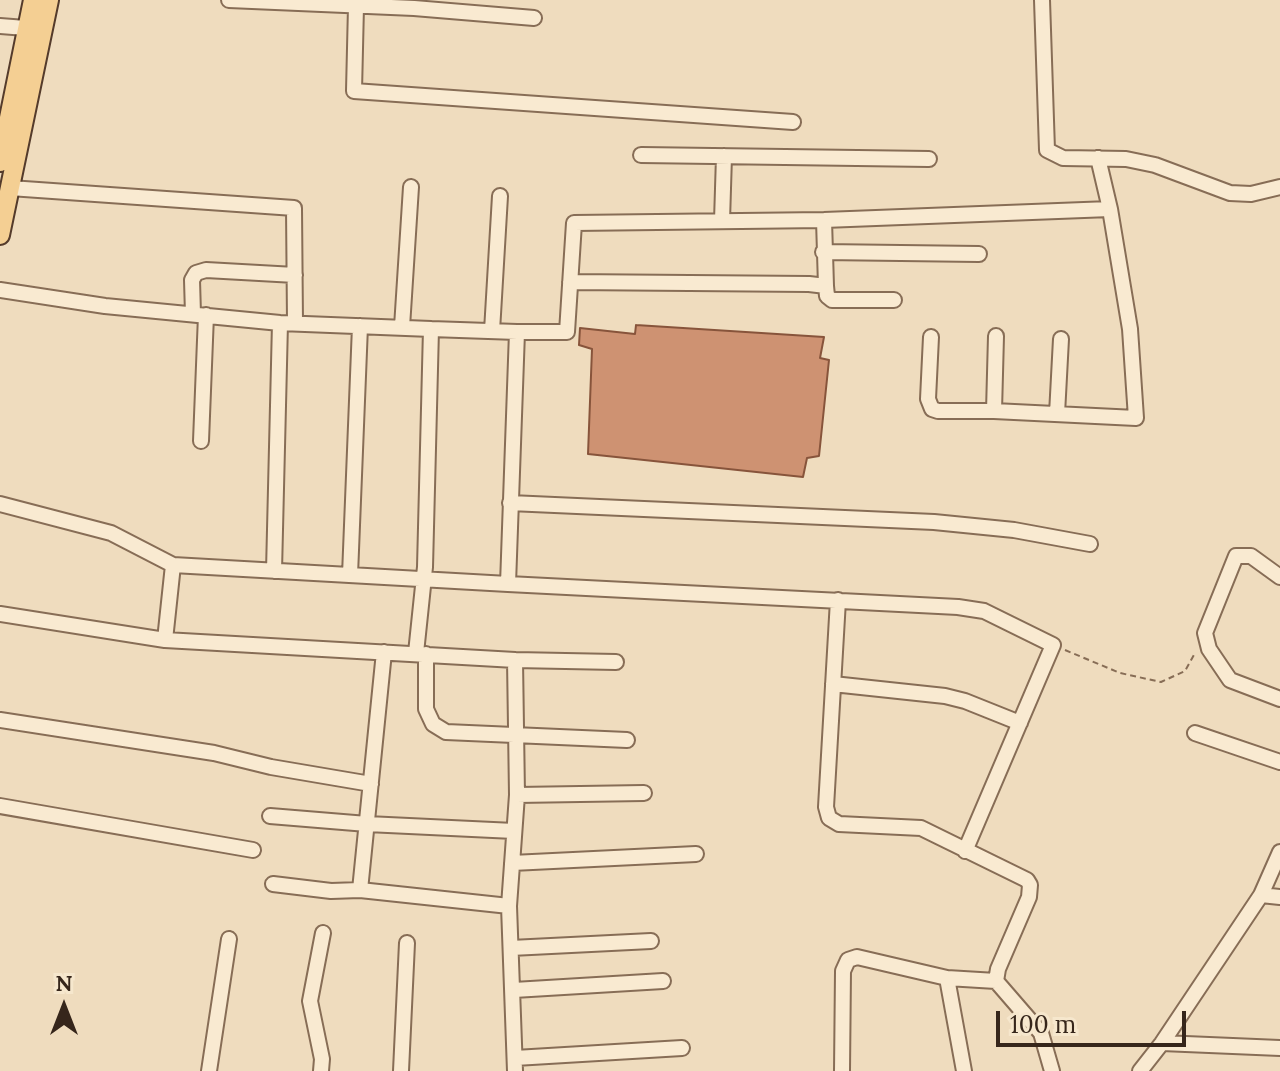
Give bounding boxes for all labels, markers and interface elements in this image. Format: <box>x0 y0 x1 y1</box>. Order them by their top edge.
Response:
north arrow <box>24 967 104 1047</box>
text: N <box>55 969 73 997</box>
scale bar <box>1000 995 1190 1045</box>
text: 100 m <box>1010 1009 1076 1040</box>

